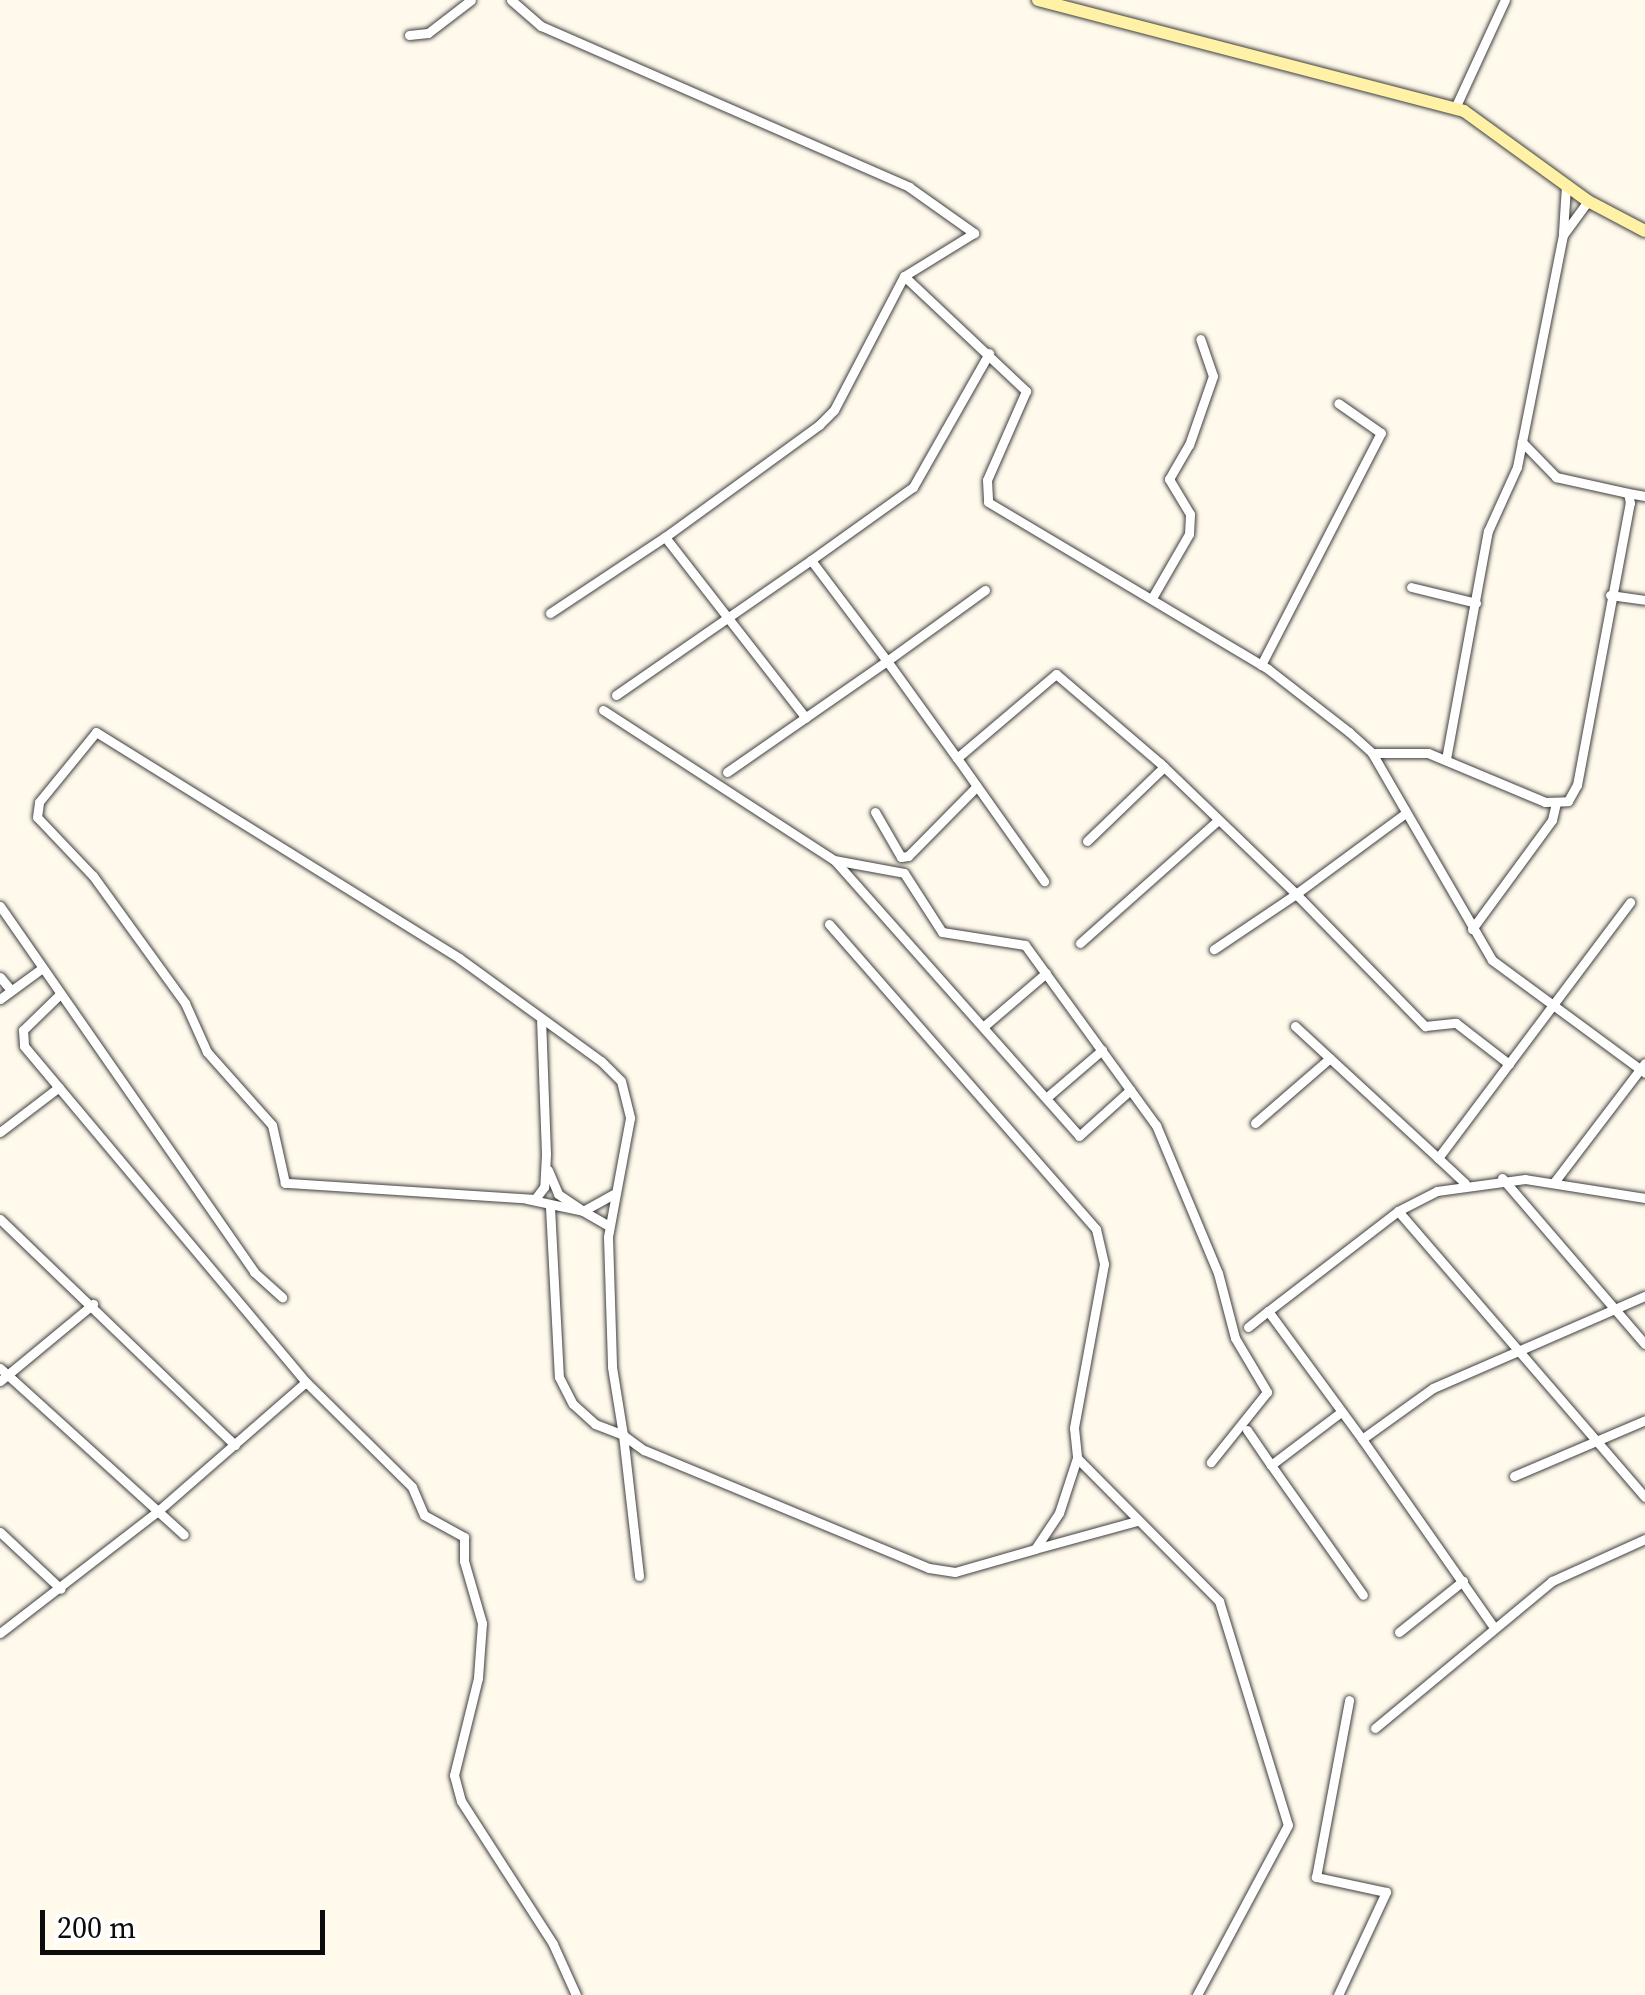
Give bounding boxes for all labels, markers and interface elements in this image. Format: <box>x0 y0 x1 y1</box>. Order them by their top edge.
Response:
scale bar <box>45 1890 330 1952</box>
text: 200 m <box>57 1907 136 1948</box>

